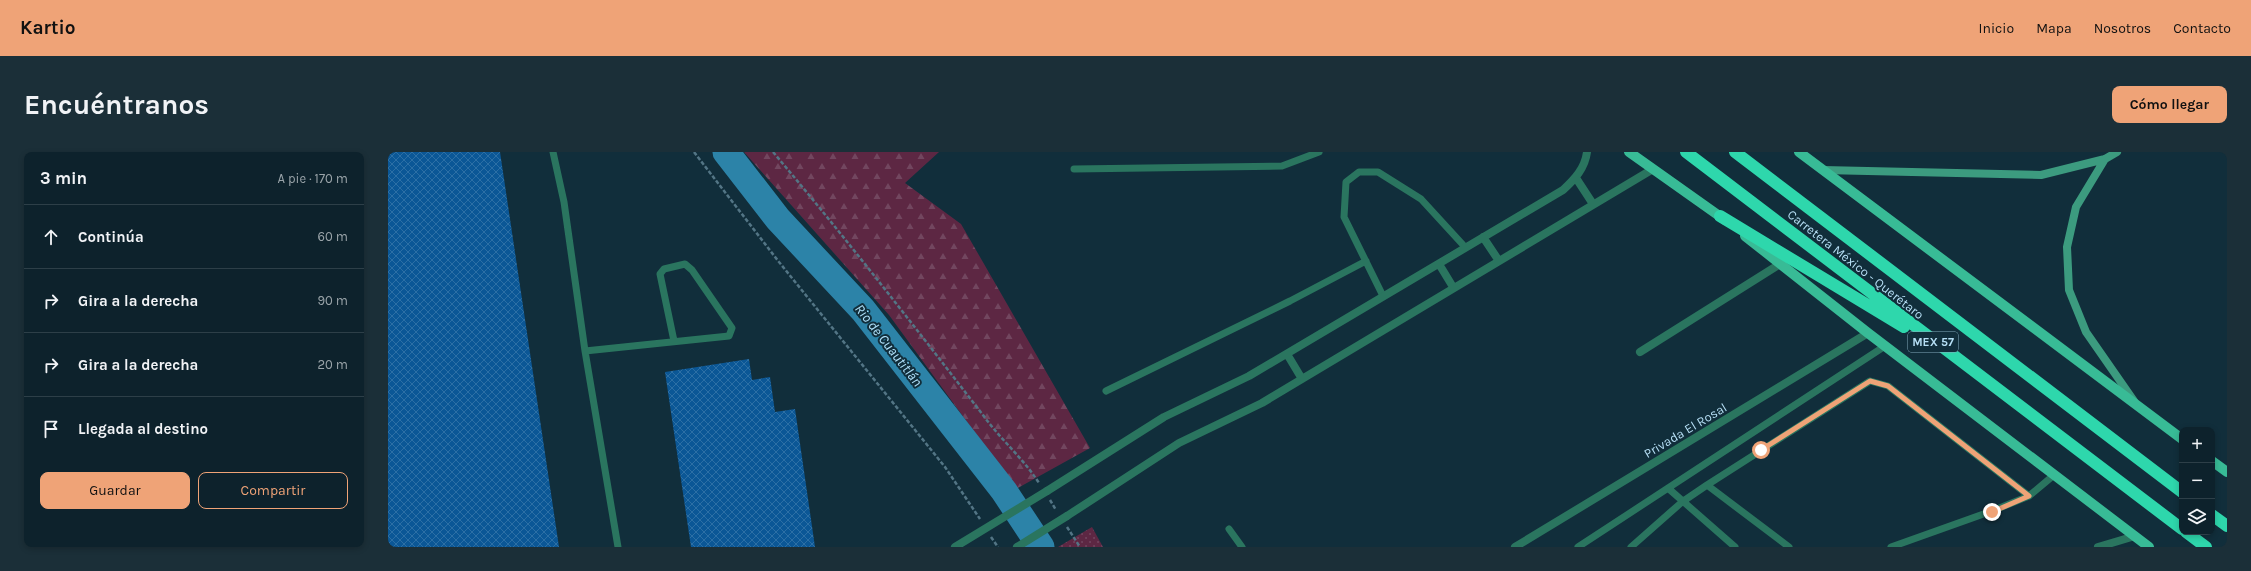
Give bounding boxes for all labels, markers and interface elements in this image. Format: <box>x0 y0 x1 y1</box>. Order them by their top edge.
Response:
text: Kartio <box>20 17 75 39</box>
text: Inicio <box>1979 20 2014 37</box>
text: Mapa <box>2036 20 2072 37</box>
text: Nosotros <box>2094 20 2151 37</box>
text: Contacto <box>2173 20 2231 37</box>
button: Cómo llegar <box>2112 86 2227 123</box>
text: Encuéntranos <box>24 88 209 121</box>
text: 3 min <box>40 168 87 188</box>
text: A pie · 170 m <box>277 171 348 186</box>
street label: Carretera México - Querétaro <box>1785 207 1927 322</box>
icon: ahead <box>40 226 62 248</box>
text: Continúa <box>78 228 144 246</box>
text: 60 m <box>318 229 348 244</box>
icon: right <box>40 290 62 312</box>
text: Gira a la derecha <box>78 292 198 310</box>
text: 90 m <box>317 293 348 308</box>
water label: Rio de Cuautitlán <box>851 301 926 390</box>
road number: MEX 57 <box>1908 332 1958 352</box>
icon: right <box>40 354 62 376</box>
text: Gira a la derecha <box>78 356 198 374</box>
text: 20 m <box>318 357 348 372</box>
street label: Privada El Rosal <box>1641 400 1729 461</box>
icon: arrive <box>40 418 62 440</box>
text: Llegada al destino <box>78 420 208 438</box>
map controls <box>2179 427 2215 535</box>
button: + <box>2179 427 2215 463</box>
route start <box>1752 441 1770 459</box>
button: − <box>2179 463 2215 499</box>
button: Guardar <box>40 472 190 509</box>
button: Compartir <box>198 472 348 509</box>
button: layers <box>2179 499 2215 535</box>
route end <box>1983 503 2001 521</box>

